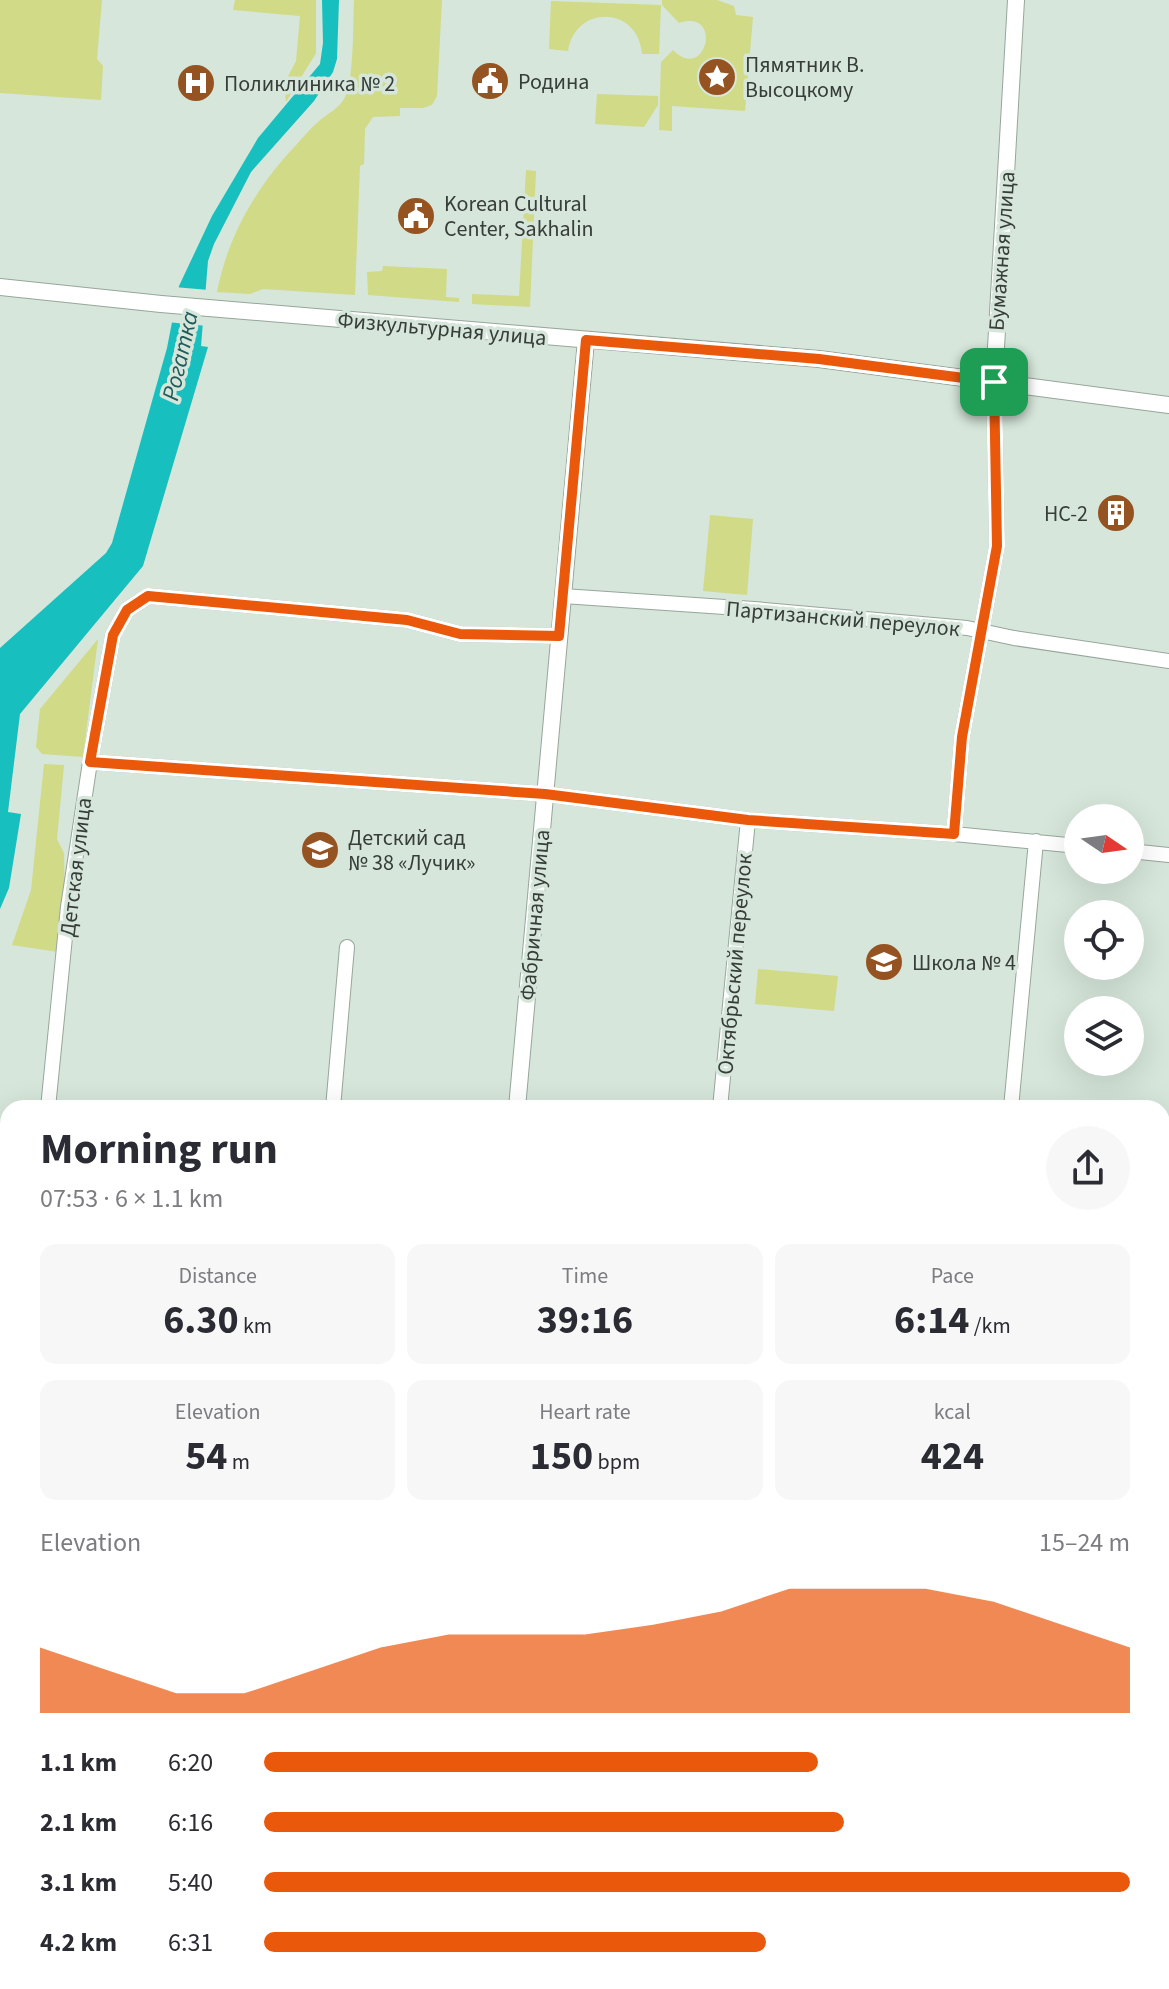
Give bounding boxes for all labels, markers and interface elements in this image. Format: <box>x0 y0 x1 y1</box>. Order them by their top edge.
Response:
place label: Пямятник В. Высоцкому <box>745 49 864 106</box>
place icon: Пямятник В. Высоцкому <box>696 56 738 98</box>
public building icon: Родина <box>469 60 511 102</box>
hospital icon: Поликлиника № 2 <box>175 62 217 104</box>
place label: Родина <box>518 66 589 98</box>
place label: Поликлиника № 2 <box>224 68 395 100</box>
street label: Бумажная улица <box>980 170 1024 332</box>
place label: Korean Cultural Center, Sakhalin <box>444 188 594 245</box>
public building icon: Korean Cultural Center, Sakhalin <box>395 195 437 237</box>
street label: Физкультурная улица <box>336 304 548 354</box>
water label: Рогатка <box>153 308 208 404</box>
pin <box>960 348 1028 416</box>
icon: arrive <box>972 360 1016 404</box>
building icon: НС-2 <box>1095 492 1137 534</box>
place label: НС-2 <box>1044 498 1088 530</box>
street label: Партизанский переулок <box>725 593 961 645</box>
street label: Детская улица <box>52 796 100 939</box>
north arrow <box>1064 804 1144 884</box>
map controls <box>1064 804 1144 1076</box>
place label: Детский сад № 38 «Лучик» <box>348 822 475 879</box>
street label: Фабричная улица <box>512 828 558 1002</box>
school or university icon: Детский сад № 38 «Лучик» <box>299 829 341 871</box>
street label: Октябрьский переулок <box>709 852 761 1076</box>
button: locate <box>1064 900 1144 980</box>
school or university icon: Школа № 4 <box>863 941 905 983</box>
place label: Школа № 4 <box>912 947 1016 979</box>
button: layers <box>1064 996 1144 1076</box>
text: Morning run <box>40 1118 278 1181</box>
button: share <box>1046 1126 1130 1210</box>
text: 07:53 · 6 × 1.1 km <box>40 1180 223 1217</box>
text: Distance <box>179 1260 257 1292</box>
text: Time <box>562 1260 608 1292</box>
text: Pace <box>931 1260 974 1292</box>
text: 6.30 <box>163 1292 239 1349</box>
text: 39:16 <box>537 1292 633 1349</box>
text: 6:14 <box>894 1292 969 1349</box>
text: km <box>239 1310 272 1342</box>
text: /km <box>969 1310 1011 1342</box>
text: Elevation <box>175 1396 261 1428</box>
text: Heart rate <box>539 1396 631 1428</box>
text: kcal <box>934 1396 971 1428</box>
text: 54 <box>185 1428 227 1485</box>
text: 150 <box>530 1428 593 1485</box>
text: 424 <box>921 1428 984 1485</box>
text: m <box>227 1446 250 1478</box>
text: bpm <box>593 1446 640 1478</box>
text: Elevation <box>40 1524 141 1561</box>
text: 15–24 m <box>1039 1524 1130 1561</box>
text: 1.1 km <box>40 1744 117 1781</box>
text: 6:20 <box>168 1744 213 1781</box>
text: 2.1 km <box>40 1804 117 1841</box>
text: 6:16 <box>168 1804 213 1841</box>
text: 3.1 km <box>40 1864 117 1901</box>
text: 5:40 <box>168 1864 213 1901</box>
text: 4.2 km <box>40 1924 117 1961</box>
text: 6:31 <box>168 1924 213 1961</box>

